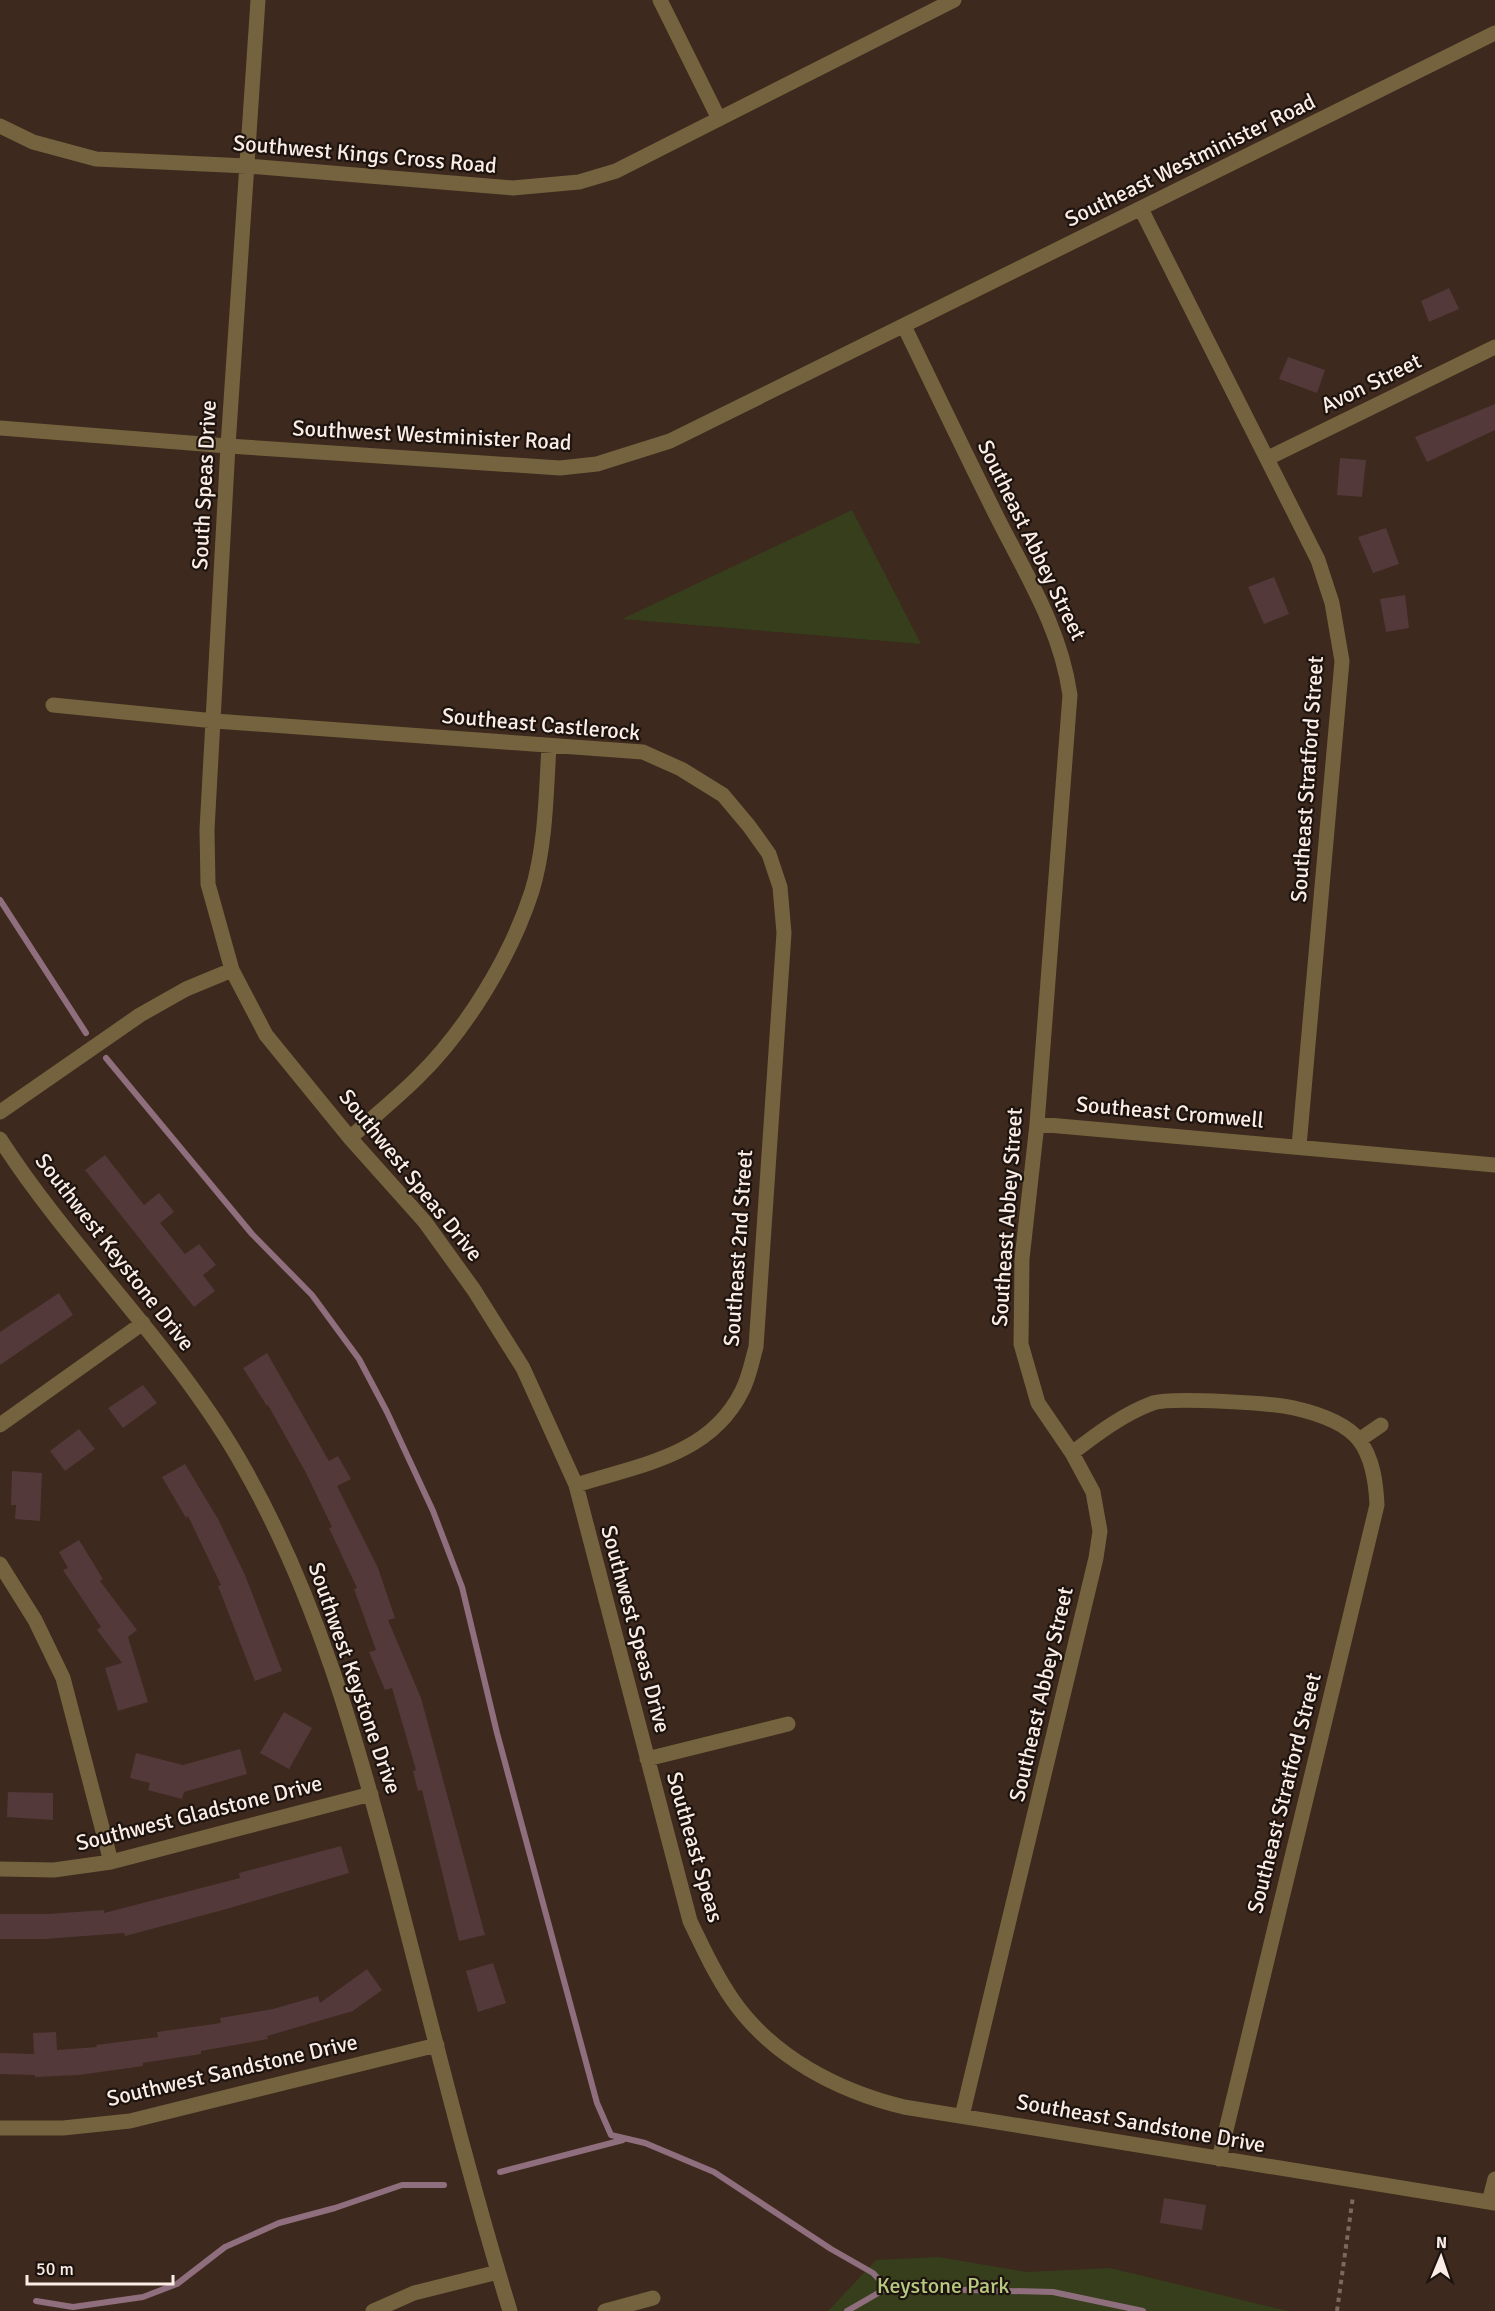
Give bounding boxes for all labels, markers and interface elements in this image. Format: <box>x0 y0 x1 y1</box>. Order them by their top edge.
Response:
street label: Southeast Westminister Road <box>1060 87 1320 233</box>
street label: Southwest Kings Cross Road <box>232 129 498 179</box>
street label: Avon Street <box>1316 347 1426 419</box>
street label: South Speas Drive <box>186 399 222 571</box>
street label: Southwest Westminister Road <box>292 414 572 456</box>
street label: Southeast Abbey Street <box>972 435 1092 645</box>
street label: Southeast Stratford Street <box>1285 655 1329 903</box>
street label: Southeast Castlerock <box>441 702 641 746</box>
street label: Southwest Speas Drive <box>333 1084 489 1266</box>
street label: Southeast Cromwell <box>1075 1090 1265 1134</box>
street label: Southeast Abbey Street <box>986 1106 1028 1327</box>
street label: Southwest Keystone Drive <box>29 1148 201 1356</box>
street label: Southeast 2nd Street <box>718 1148 758 1347</box>
street label: Southwest Speas Drive <box>595 1522 677 1736</box>
street label: Southwest Keystone Drive <box>303 1559 407 1797</box>
street label: Southeast Abbey Street <box>1003 1584 1079 1804</box>
street label: Southeast Stratford Street <box>1241 1670 1327 1916</box>
street label: Southwest Gladstone Drive <box>73 1769 325 1857</box>
street label: Southeast Speas <box>661 1769 729 1925</box>
street label: Southwest Sandstone Drive <box>104 2028 360 2112</box>
street label: Southeast Sandstone Drive <box>1014 2088 1268 2158</box>
north arrow <box>1411 2227 1471 2287</box>
text: N <box>1436 2233 1447 2253</box>
scale bar <box>27 2248 172 2286</box>
text: 50 m <box>36 2258 74 2280</box>
park label: Keystone Park <box>877 2272 1009 2299</box>

